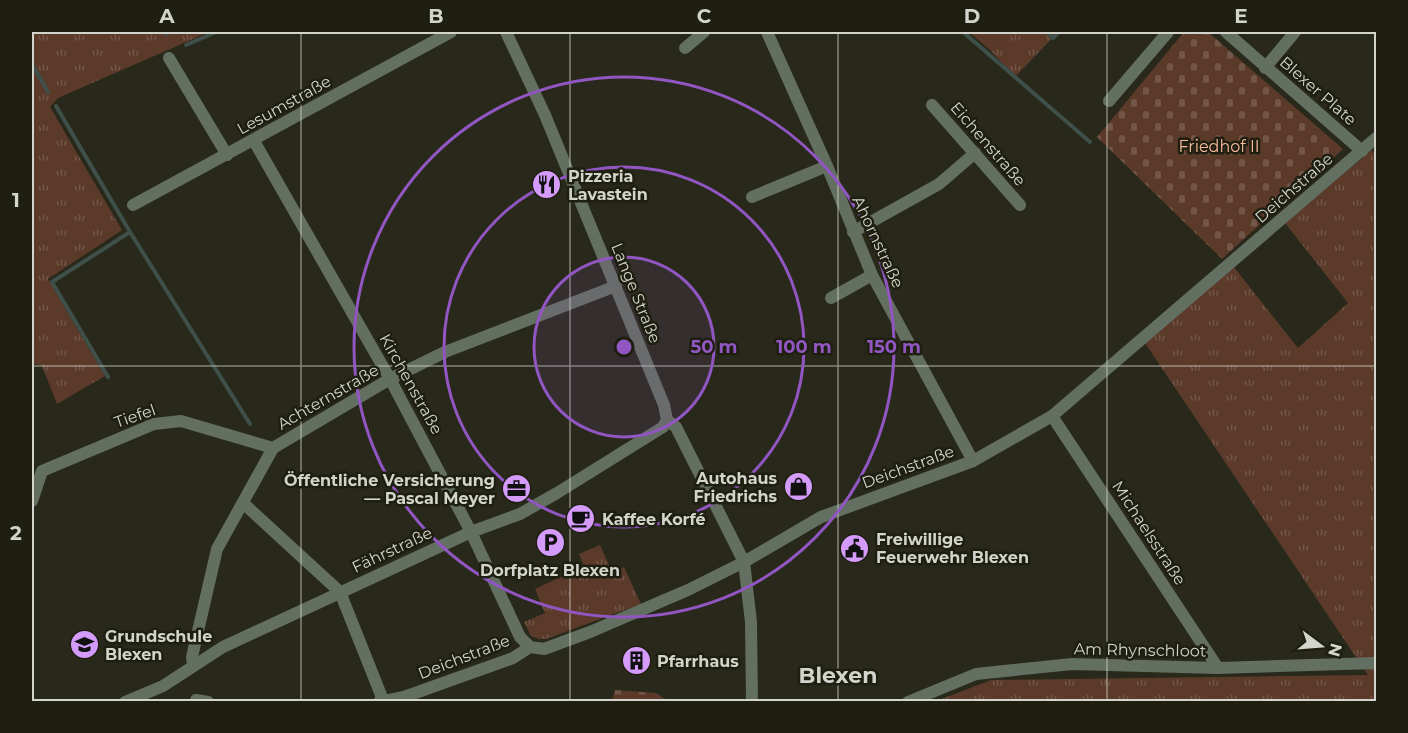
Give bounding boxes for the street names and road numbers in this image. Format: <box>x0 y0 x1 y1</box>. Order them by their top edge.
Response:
street label: Blexer Plate <box>1276 53 1360 129</box>
street label: Lesumstraße <box>234 71 334 139</box>
street label: Eichenstraße <box>946 98 1030 190</box>
street label: Deichstraße <box>1251 149 1337 227</box>
street label: Ahornstraße <box>848 193 908 291</box>
street label: Lange Straße <box>607 240 665 346</box>
street label: Kirchenstraße <box>376 330 446 438</box>
street label: Achternstraße <box>274 360 382 434</box>
street label: Tiefel <box>112 400 158 432</box>
street label: Deichstraße <box>859 442 957 492</box>
street label: Michaelsstraße <box>1108 477 1190 589</box>
street label: Fährstraße <box>349 523 435 577</box>
street label: Deichstraße <box>415 631 513 683</box>
street label: Am Rhynschloot <box>1074 639 1207 661</box>

